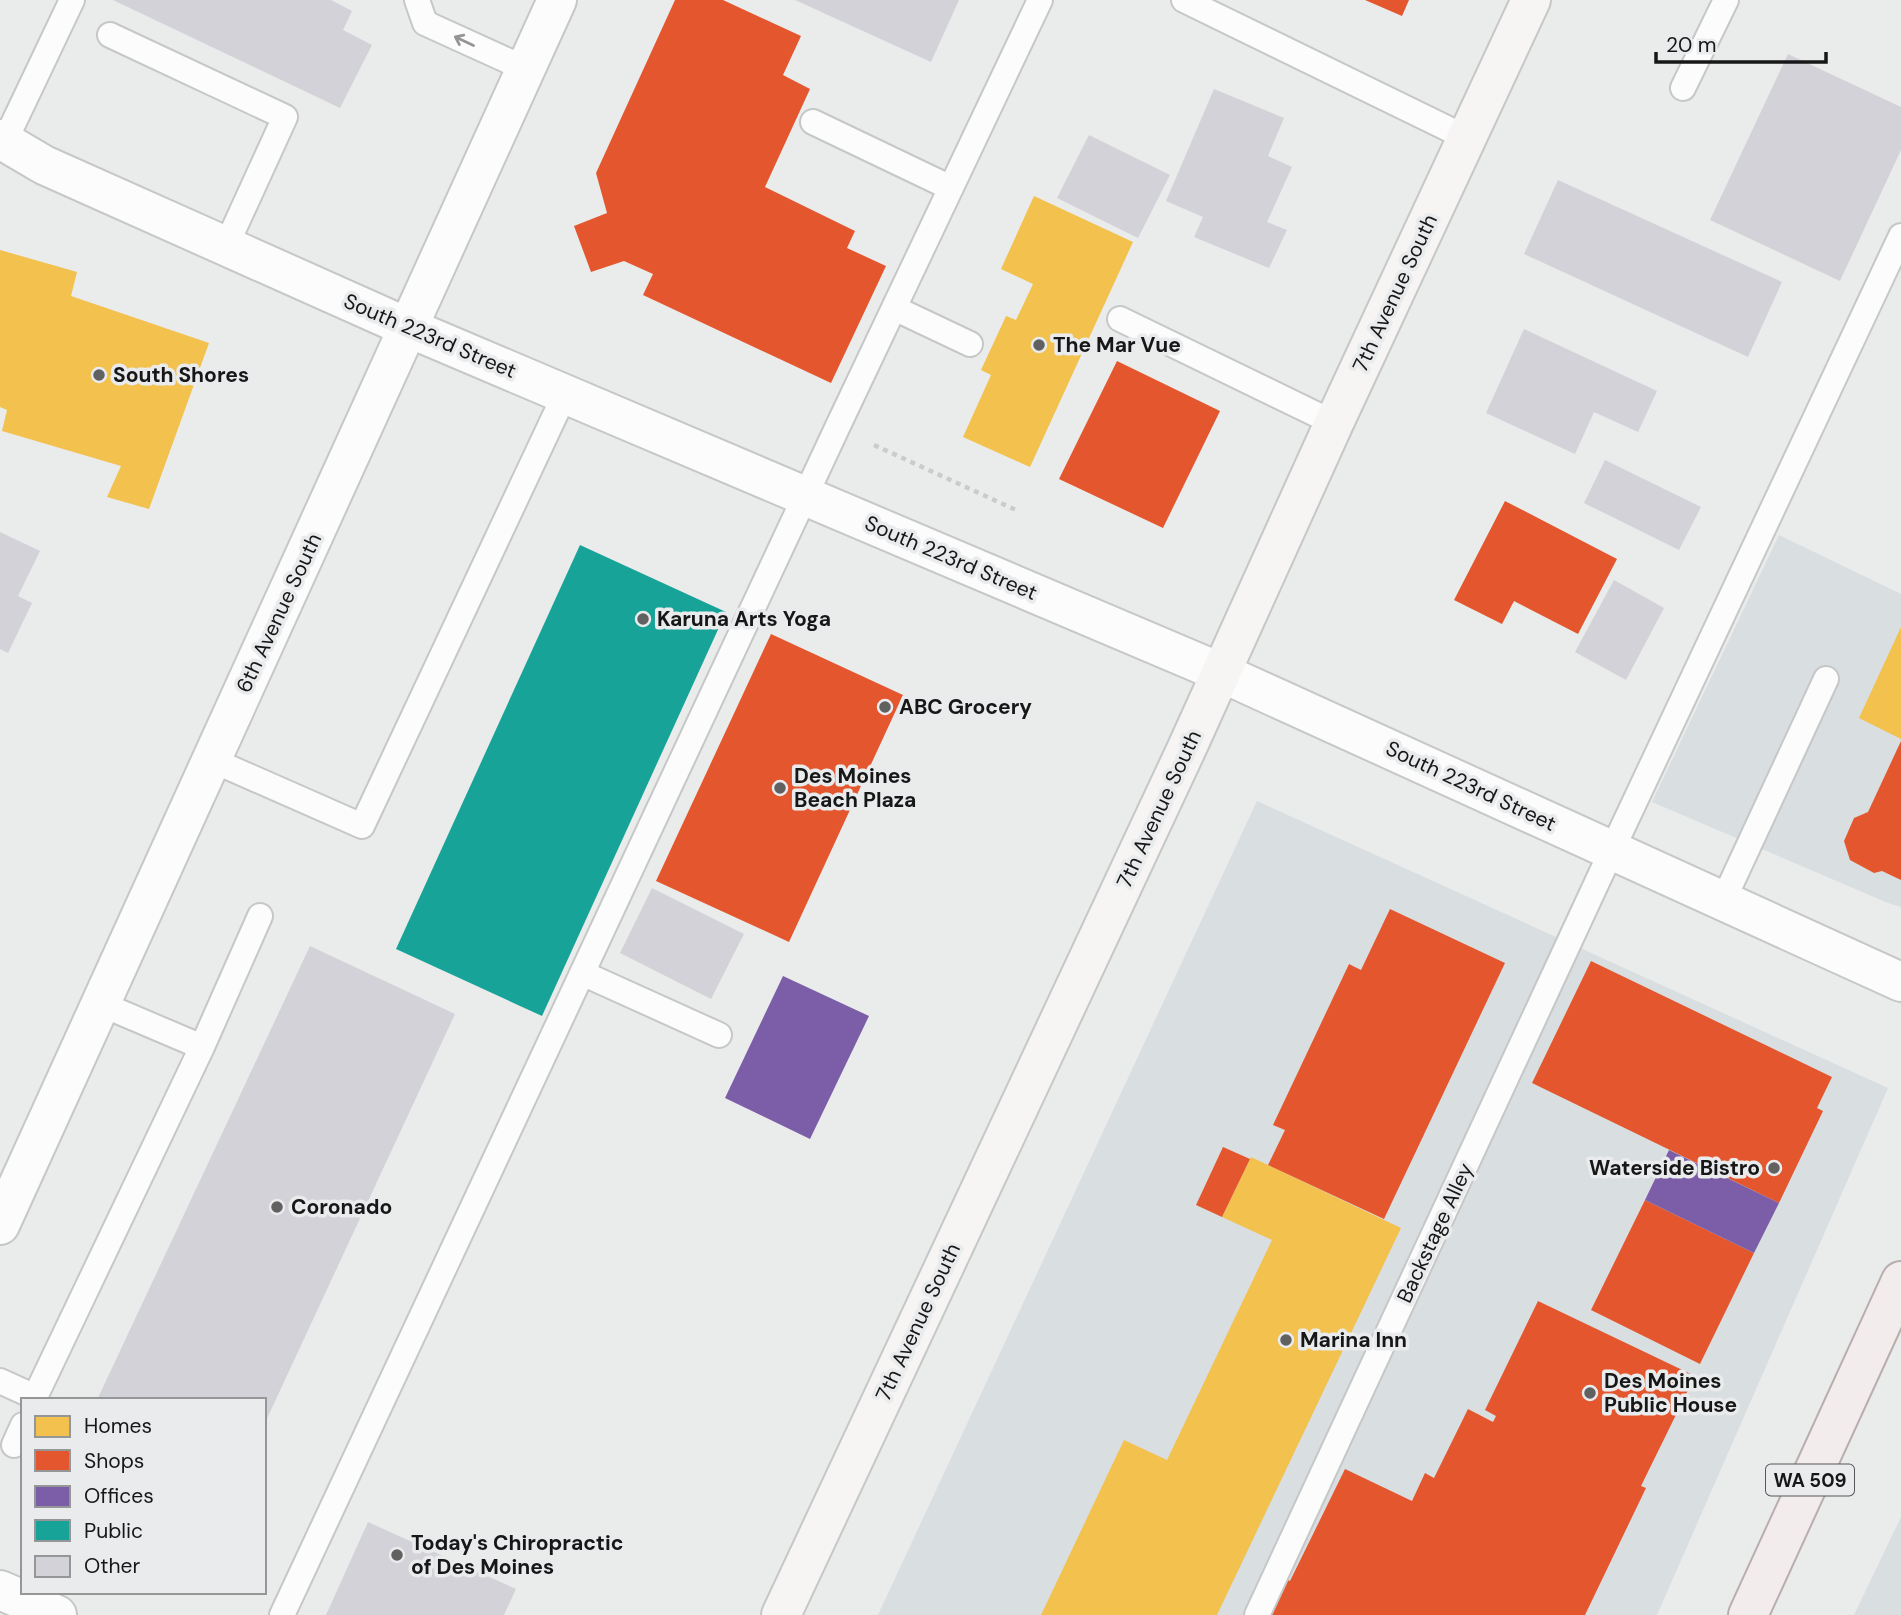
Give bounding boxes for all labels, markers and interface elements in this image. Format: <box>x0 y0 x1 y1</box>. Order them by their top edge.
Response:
scale bar <box>1656 21 1826 65</box>
text: 20 m <box>1666 31 1717 59</box>
one-way arrow <box>454 34 475 47</box>
street label: 7th Avenue South <box>1346 210 1444 376</box>
street label: South 223rd Street <box>339 287 521 385</box>
place label: The Mar Vue <box>1053 331 1181 359</box>
marker: The Mar Vue <box>1031 337 1047 353</box>
place label: South Shores <box>113 361 249 389</box>
marker: South Shores <box>91 367 107 383</box>
street label: South 223rd Street <box>860 509 1042 607</box>
street label: 6th Avenue South <box>230 529 328 697</box>
place label: Karuna Arts Yoga <box>657 605 831 633</box>
marker: Karuna Arts Yoga <box>635 611 651 627</box>
place label: ABC Grocery <box>899 693 1032 721</box>
marker: ABC Grocery <box>877 699 893 715</box>
street label: 7th Avenue South <box>1110 726 1208 892</box>
street label: South 223rd Street <box>1381 734 1561 838</box>
place label: Des Moines Beach Plaza <box>794 762 916 814</box>
marker: Des Moines Beach Plaza <box>772 780 788 796</box>
place label: Waterside Bistro <box>1589 1154 1760 1182</box>
street label: Backstage Alley <box>1390 1158 1480 1307</box>
marker: Waterside Bistro <box>1766 1160 1782 1176</box>
place label: Coronado <box>291 1193 392 1221</box>
marker: Coronado <box>269 1199 285 1215</box>
street label: 7th Avenue South <box>869 1239 967 1405</box>
place label: Marina Inn <box>1300 1326 1407 1354</box>
marker: Marina Inn <box>1278 1332 1294 1348</box>
place label: Des Moines Public House <box>1604 1367 1737 1419</box>
marker: Des Moines Public House <box>1582 1385 1598 1401</box>
legend <box>21 1398 266 1594</box>
text: Homes <box>84 1412 152 1440</box>
text: Shops <box>84 1447 144 1475</box>
road number: WA 509 <box>1766 1464 1854 1496</box>
text: Offices <box>84 1482 154 1510</box>
text: Public <box>84 1517 143 1545</box>
place label: Today's Chiropractic of Des Moines <box>411 1529 623 1581</box>
marker: Today's Chiropractic of Des Moines <box>389 1547 405 1563</box>
text: Other <box>84 1552 140 1580</box>

